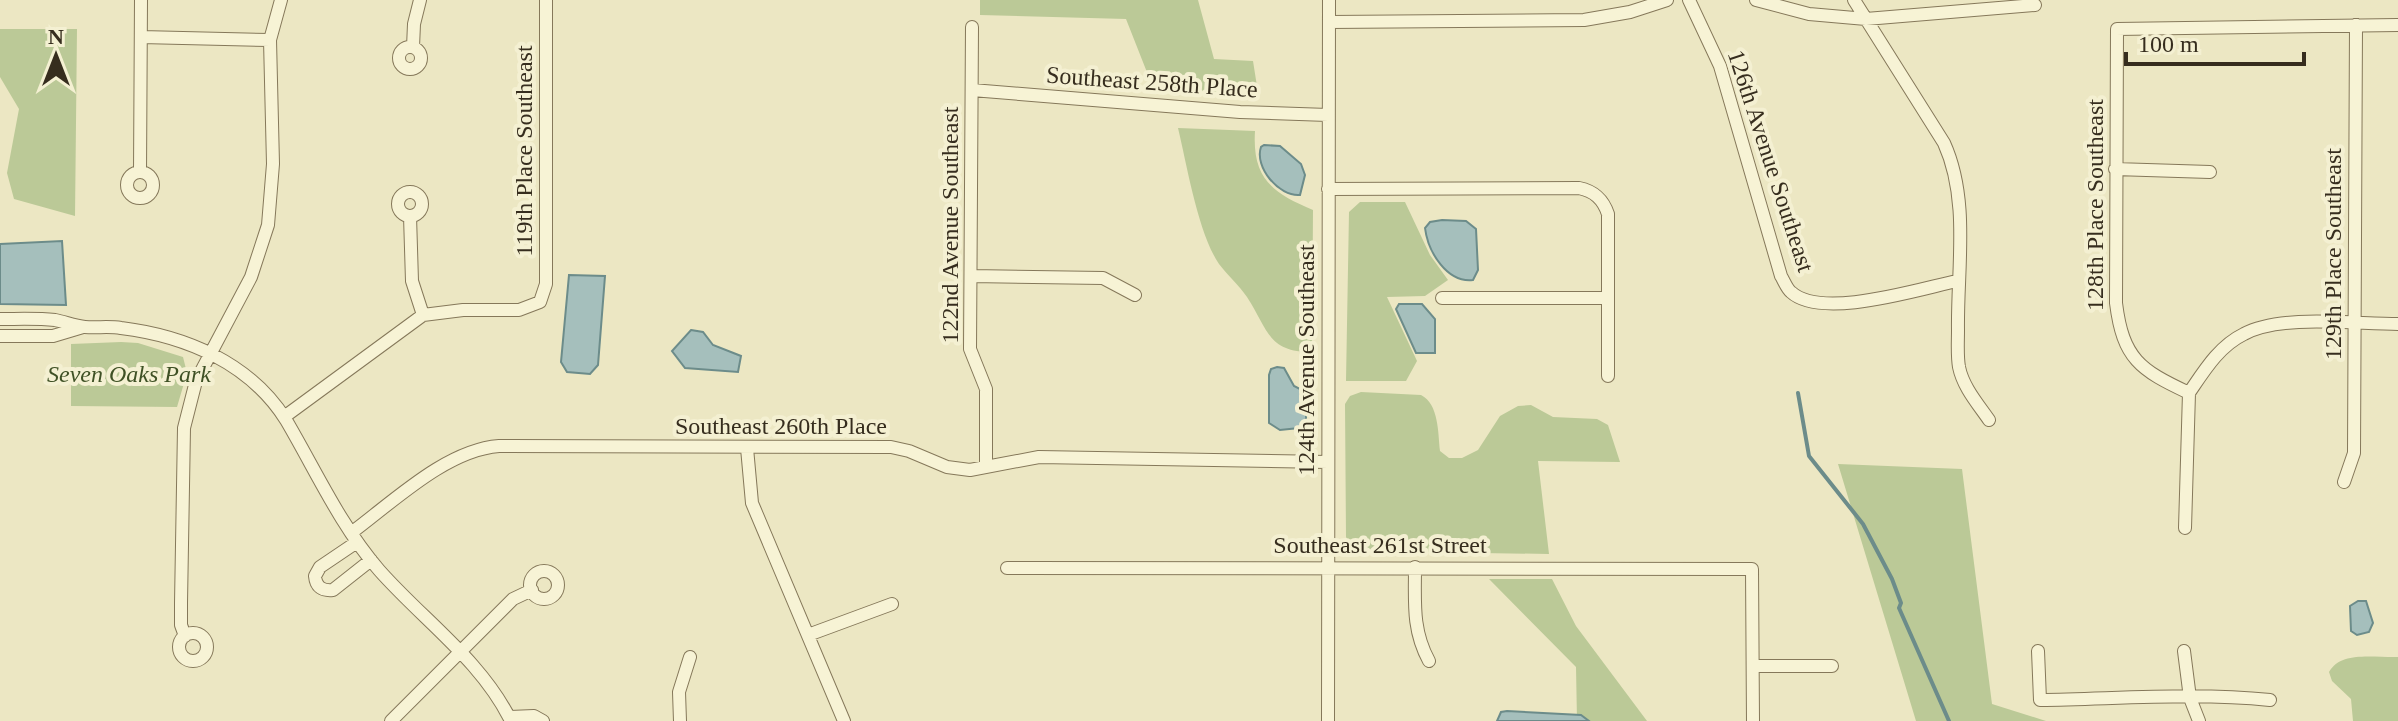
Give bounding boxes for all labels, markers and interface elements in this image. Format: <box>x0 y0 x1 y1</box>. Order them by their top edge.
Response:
north arrow <box>16 16 96 96</box>
scale bar <box>2126 16 2304 66</box>
text: N <box>48 24 64 49</box>
text: 100 m <box>2138 31 2199 57</box>
street label: 119th Place Southeast <box>511 45 537 257</box>
street label: 126th Avenue Southeast <box>1723 47 1819 275</box>
street label: Southeast 258th Place <box>1045 62 1259 102</box>
street label: 128th Place Southeast <box>2082 99 2108 311</box>
street label: 122nd Avenue Southeast <box>937 106 963 343</box>
street label: 129th Place Southeast <box>2320 148 2346 360</box>
street label: 124th Avenue Southeast <box>1293 244 1319 476</box>
park label: Seven Oaks Park <box>47 361 211 387</box>
street label: Southeast 260th Place <box>675 413 887 439</box>
street label: Southeast 261st Street <box>1273 532 1487 558</box>

